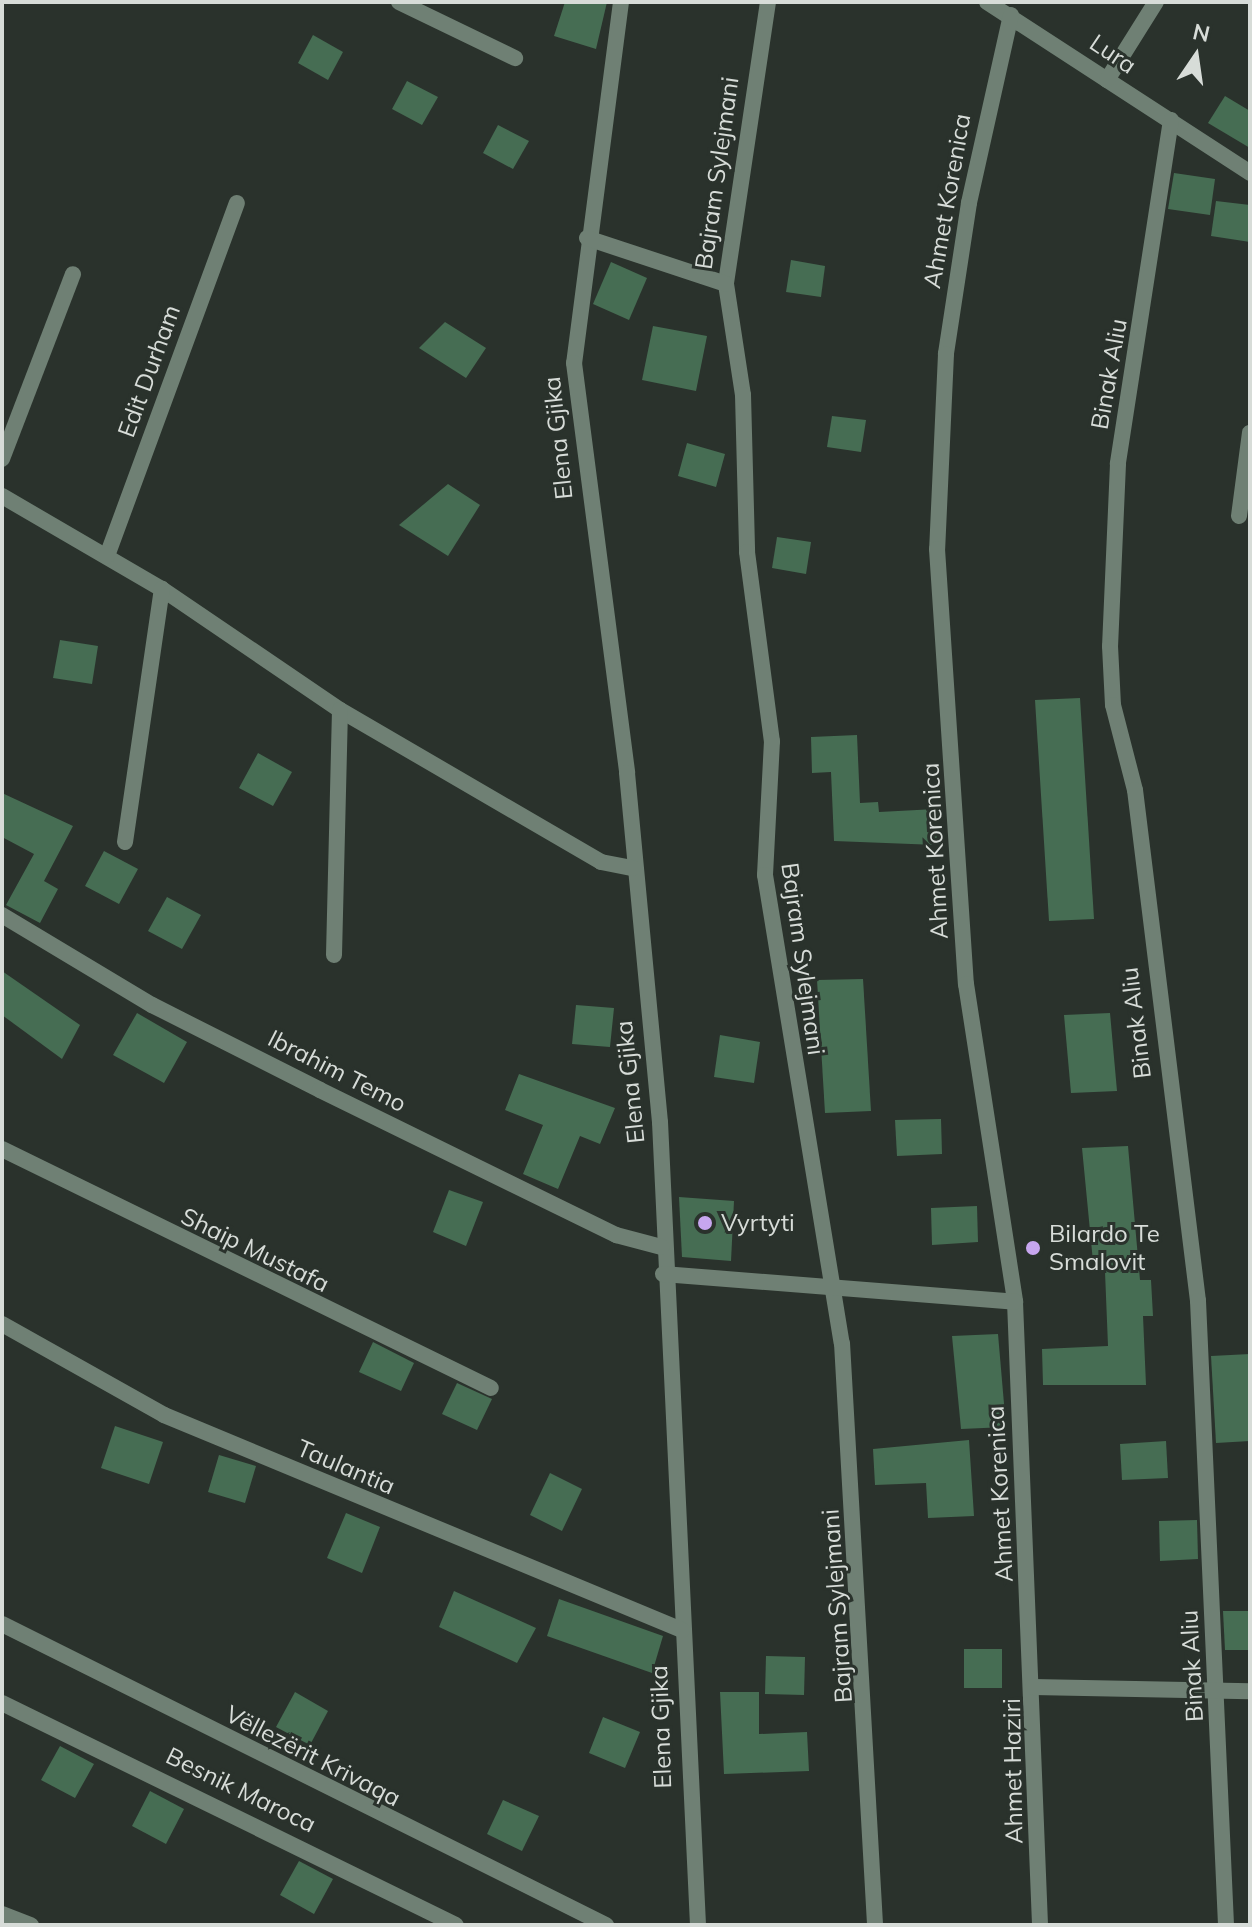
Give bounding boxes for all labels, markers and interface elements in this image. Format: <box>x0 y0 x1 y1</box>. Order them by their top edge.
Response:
north arrow <box>1156 16 1236 96</box>
text: N <box>1190 17 1213 48</box>
street label: Lura <box>1084 28 1142 80</box>
street label: Bajram Sylejmani <box>689 75 745 271</box>
street label: Ahmet Korenica <box>917 111 977 291</box>
street label: Edit Durham <box>112 301 186 441</box>
street label: Binak Aliu <box>1085 316 1133 432</box>
street label: Elena Gjika <box>537 375 579 501</box>
street label: Ahmet Korenica <box>916 762 954 940</box>
street label: Bajram Sylejmani <box>775 861 831 1057</box>
street label: Binak Aliu <box>1115 966 1157 1080</box>
street label: Elena Gjika <box>609 1019 651 1145</box>
street label: Ibrahim Temo <box>263 1024 411 1118</box>
street label: Shaip Mustafa <box>176 1202 334 1298</box>
place label: Vyrtyti <box>721 1209 795 1237</box>
marker: Vyrtyti <box>696 1214 714 1232</box>
place label: Bilardo Te Smalovit <box>1049 1220 1160 1276</box>
marker: Bilardo Te Smalovit <box>1024 1239 1042 1257</box>
street label: Ahmet Korenica <box>981 1405 1019 1583</box>
street label: Taulantia <box>293 1434 399 1500</box>
street label: Bajram Sylejmani <box>816 1508 858 1704</box>
street label: Binak Aliu <box>1175 1609 1209 1723</box>
street label: Elena Gjika <box>644 1665 678 1789</box>
street label: Ahmet Haziri <box>997 1698 1029 1844</box>
street label: Vëllezërit Krivaqa <box>221 1699 405 1813</box>
street label: Besnik Maroca <box>161 1741 321 1839</box>

